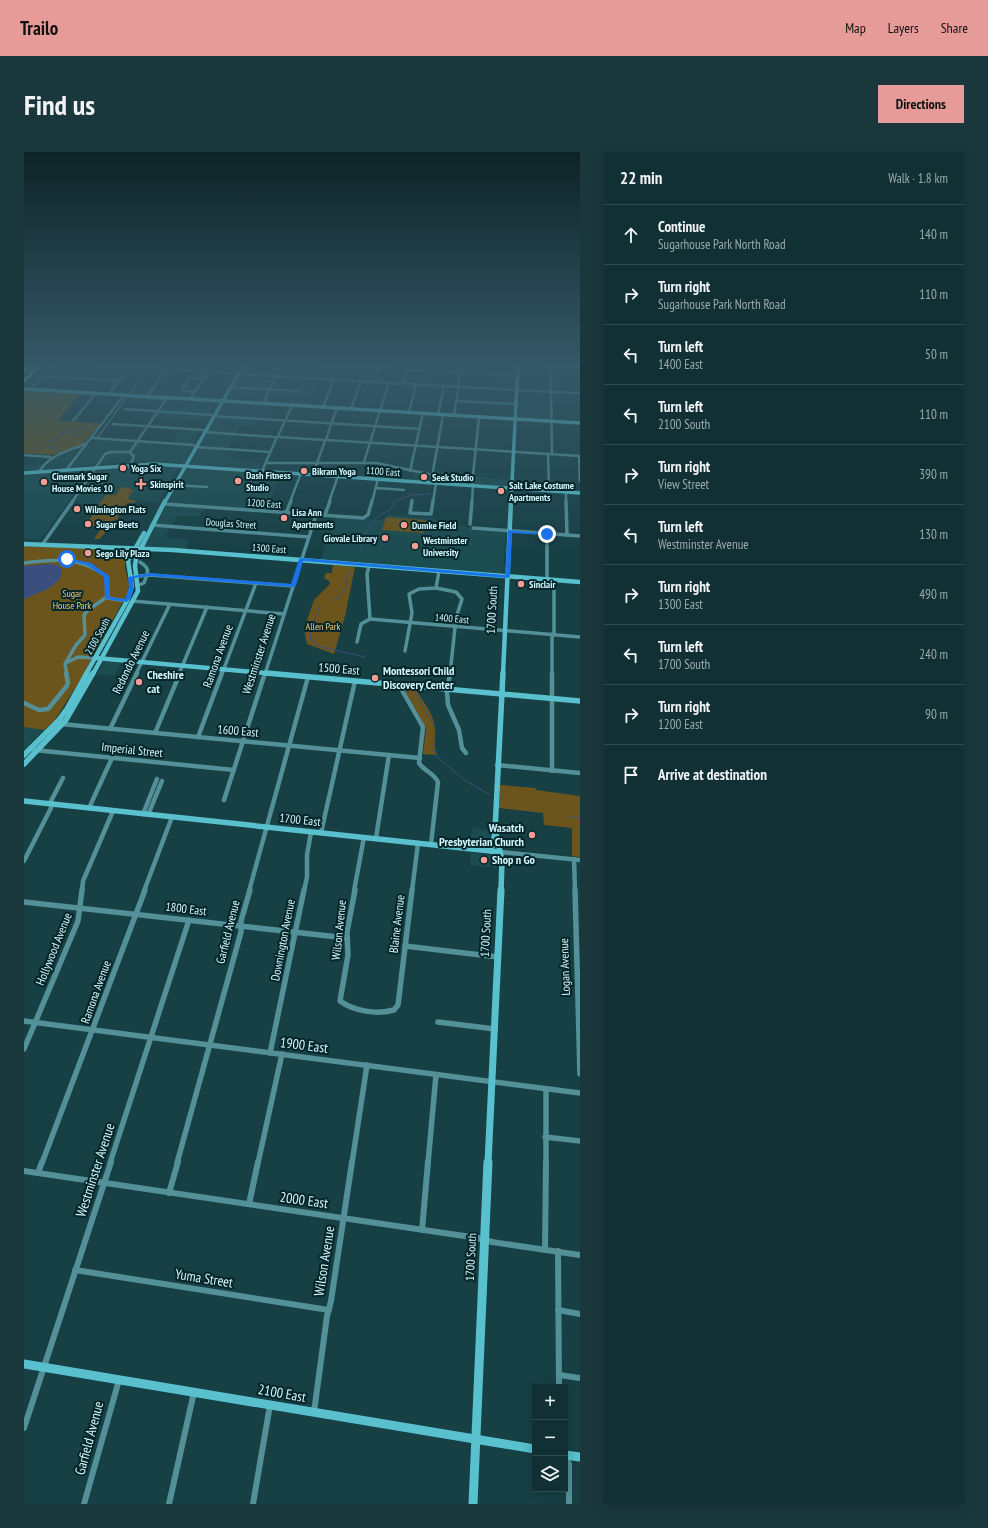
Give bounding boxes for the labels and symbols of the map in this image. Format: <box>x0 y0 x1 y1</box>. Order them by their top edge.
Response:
place label: Yoga Six <box>130 462 162 475</box>
marker: Yoga Six <box>118 463 128 473</box>
street label: 1100 East <box>365 464 401 479</box>
place label: Bikram Yoga <box>312 465 356 478</box>
marker: Bikram Yoga <box>299 466 309 476</box>
place label: Dash Fitness Studio <box>246 469 291 494</box>
place label: Cinemark Sugar House Movies 10 <box>52 470 113 495</box>
place label: Seek Studio <box>432 471 474 484</box>
marker: Seek Studio <box>419 472 429 482</box>
marker: Dash Fitness Studio <box>233 476 243 486</box>
marker: Cinemark Sugar House Movies 10 <box>39 477 49 487</box>
marker: Skinspirit <box>135 478 147 490</box>
place label: Skinspirit <box>150 478 184 491</box>
place label: Salt Lake Costume Apartments <box>508 479 574 504</box>
marker: Salt Lake Costume Apartments <box>496 486 506 496</box>
street label: 1200 East <box>246 496 282 511</box>
place label: Wilmington Flats <box>84 503 146 516</box>
marker: Wilmington Flats <box>72 504 82 514</box>
place label: Lisa Ann Apartments <box>291 506 334 531</box>
marker: Lisa Ann Apartments <box>279 513 289 523</box>
street label: Douglas Street <box>205 515 257 532</box>
place label: Sugar Beets <box>96 518 139 531</box>
marker: Sugar Beets <box>83 519 93 529</box>
place label: Dumke Field <box>412 519 457 532</box>
marker: Dumke Field <box>399 520 409 530</box>
route end <box>538 525 556 543</box>
place label: Giovale Library <box>324 532 378 545</box>
marker: Giovale Library <box>380 533 390 543</box>
place label: Westminster University <box>422 534 467 559</box>
street label: 1300 East <box>251 541 287 556</box>
marker: Westminster University <box>410 541 420 551</box>
place label: Sego Lily Plaza <box>96 547 150 560</box>
marker: Sego Lily Plaza <box>83 548 93 558</box>
route start <box>58 550 76 568</box>
place label: Sinclair <box>529 578 555 591</box>
marker: Sinclair <box>516 579 526 589</box>
street label: 1700 South <box>483 585 500 634</box>
park label: Sugar House Park <box>53 587 91 612</box>
street label: 1400 East <box>434 611 470 627</box>
street label: Westminster Avenue <box>238 612 279 696</box>
street label: 2100 South <box>82 616 113 657</box>
park label: Allen Park <box>306 620 341 633</box>
street label: Ramona Avenue <box>199 622 236 689</box>
street label: Redondo Avenue <box>109 628 152 696</box>
street label: 1500 East <box>318 659 361 678</box>
place label: Montessori Child Discovery Center <box>383 663 454 692</box>
place label: Cheshire cat <box>147 667 184 696</box>
marker: Montessori Child Discovery Center <box>370 673 380 683</box>
marker: Cheshire cat <box>134 677 144 687</box>
street label: 1600 East <box>217 721 260 740</box>
street label: Imperial Street <box>101 739 164 760</box>
street label: 1700 East <box>279 810 322 829</box>
place label: Wasatch Presbyterian Church <box>439 820 524 849</box>
marker: Wasatch Presbyterian Church <box>527 830 537 840</box>
place label: Shop n Go <box>492 852 536 867</box>
marker: Shop n Go <box>479 855 489 865</box>
street label: Blaine Avenue <box>385 894 408 954</box>
street label: Downington Avenue <box>267 898 298 982</box>
street label: 1800 East <box>165 899 208 919</box>
street label: Garfield Avenue <box>212 899 243 965</box>
street label: Wilson Avenue <box>328 899 349 961</box>
street label: 1700 South <box>477 908 494 957</box>
street label: Hollywood Avenue <box>32 910 75 987</box>
street label: Logan Avenue <box>556 938 573 996</box>
street label: Ramona Avenue <box>77 958 114 1025</box>
street label: 1900 East <box>279 1033 329 1057</box>
street label: Westminster Avenue <box>71 1121 119 1219</box>
street label: 2000 East <box>279 1188 329 1212</box>
street label: Wilson Avenue <box>310 1225 338 1297</box>
street label: 1700 South <box>462 1232 479 1281</box>
street label: Yuma Street <box>174 1265 234 1291</box>
street label: 2100 East <box>257 1380 308 1406</box>
street label: Garfield Avenue <box>71 1399 108 1477</box>

